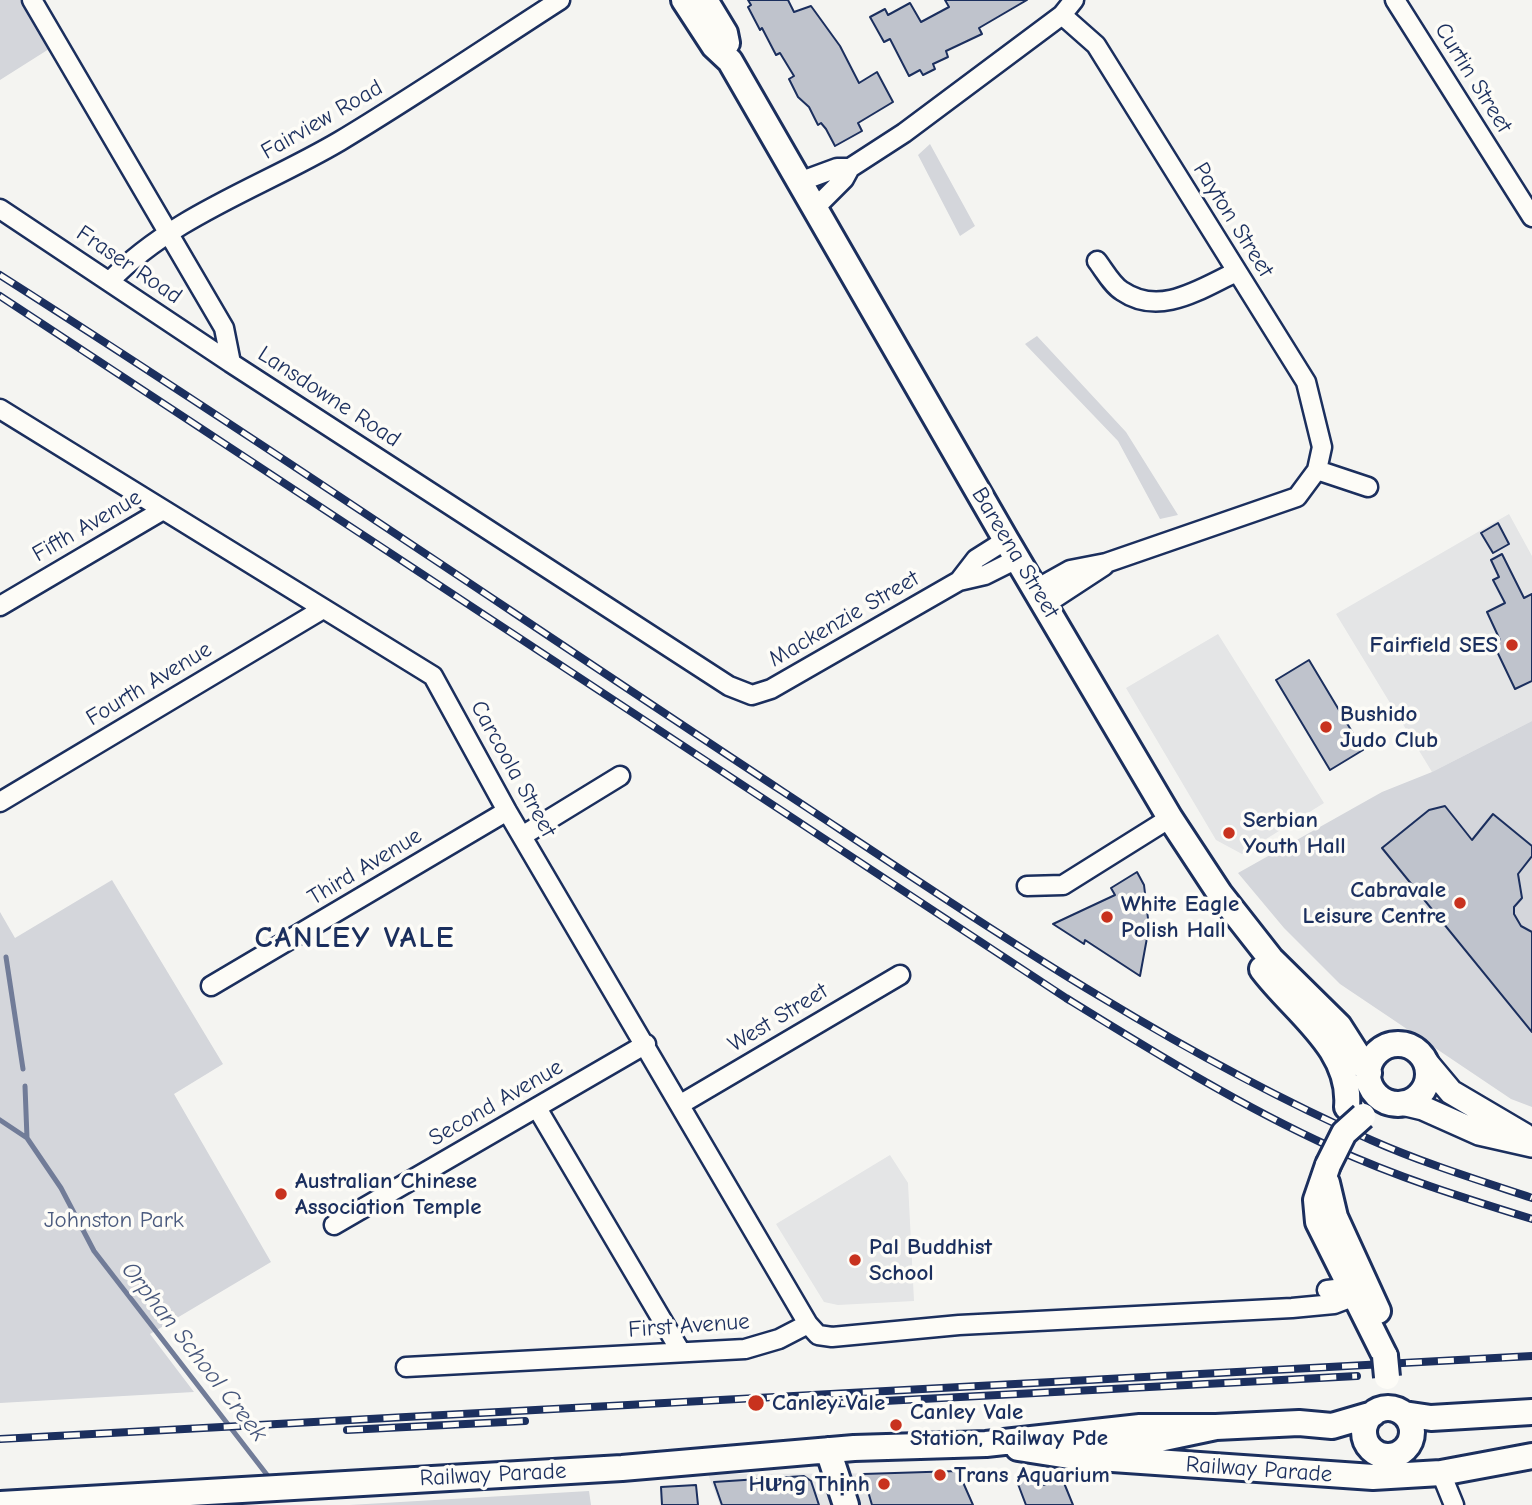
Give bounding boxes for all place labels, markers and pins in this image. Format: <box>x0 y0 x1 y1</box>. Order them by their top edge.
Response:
place label: Fairfield SES <box>1369 631 1498 659</box>
marker: Fairfield SES <box>1504 637 1520 653</box>
place label: Bushido Judo Club <box>1340 700 1438 754</box>
marker: Bushido Judo Club <box>1318 719 1334 735</box>
place label: Serbian Youth Hall <box>1243 806 1346 860</box>
marker: Serbian Youth Hall <box>1221 825 1237 841</box>
place label: Cabravale Leisure Centre <box>1303 876 1446 930</box>
place label: White Eagle Polish Hall <box>1121 890 1239 944</box>
marker: Cabravale Leisure Centre <box>1452 895 1468 911</box>
marker: White Eagle Polish Hall <box>1099 909 1115 925</box>
place label: Australian Chinese Association Temple <box>295 1167 481 1221</box>
marker: Australian Chinese Association Temple <box>273 1186 289 1202</box>
place label: Pal Buddhist School <box>869 1233 992 1287</box>
marker: Pal Buddhist School <box>847 1252 863 1268</box>
place label: Canley Vale <box>772 1389 885 1417</box>
marker: Canley Vale <box>746 1393 766 1413</box>
place label: Canley Vale Station, Railway Pde <box>910 1398 1108 1452</box>
marker: Canley Vale Station, Railway Pde <box>888 1417 904 1433</box>
place label: Trans Aquarium <box>954 1461 1110 1489</box>
marker: Trans Aquarium <box>932 1467 948 1483</box>
place label: Hưng Thịnh <box>752 1470 870 1498</box>
marker: Hưng Thịnh <box>876 1476 892 1492</box>

